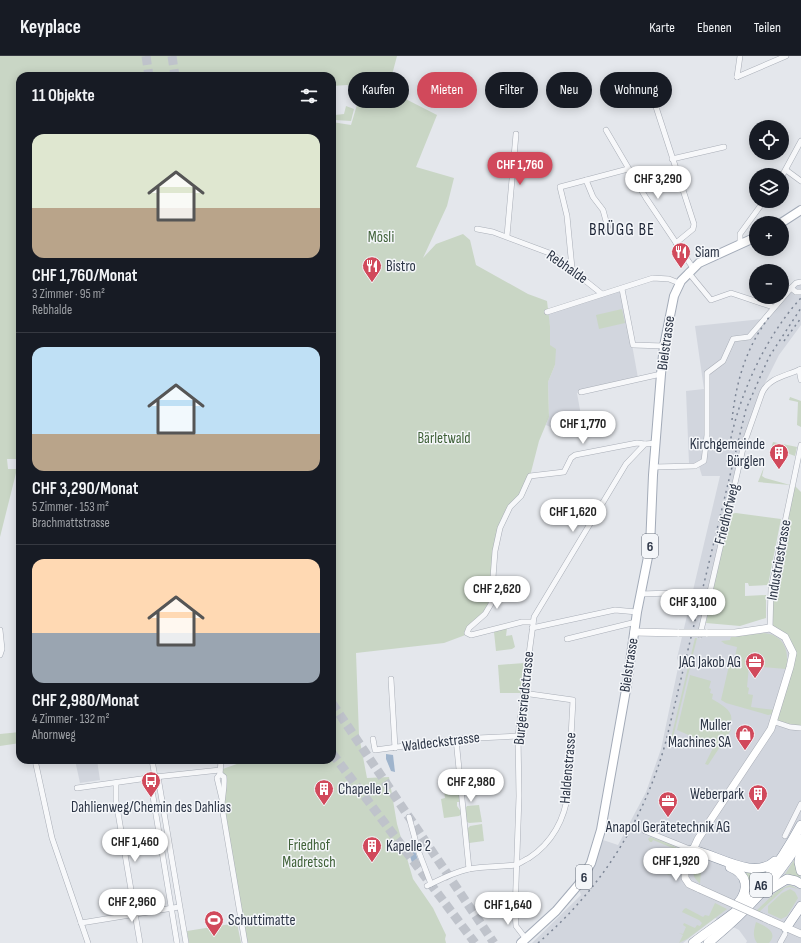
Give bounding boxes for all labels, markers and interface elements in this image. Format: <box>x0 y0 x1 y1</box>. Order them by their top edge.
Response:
text: Keyplace <box>20 16 81 39</box>
text: Karte <box>649 19 675 36</box>
text: Ebenen <box>697 19 732 36</box>
text: Teilen <box>754 19 781 36</box>
chip: Kaufen <box>348 72 409 108</box>
chip: Mieten <box>417 72 477 108</box>
chip: Filter <box>485 72 538 108</box>
chip: Neu <box>546 72 592 108</box>
chip: Wohnung <box>600 72 672 108</box>
icon: filters <box>298 85 320 107</box>
text: 11 Objekte <box>32 86 95 106</box>
map controls <box>749 120 789 304</box>
button: locate <box>749 120 789 160</box>
pin: CHF 1,760 <box>474 152 566 186</box>
text: CHF 1,760 <box>496 157 544 173</box>
icon: home <box>140 160 212 232</box>
pin: CHF 3,290 <box>612 166 704 200</box>
button: layers <box>749 168 789 208</box>
text: CHF 3,290 <box>634 171 682 187</box>
button: + <box>749 216 789 256</box>
district label: BRÜGG BE <box>589 220 655 240</box>
park label: Mösli <box>368 228 394 247</box>
restaurant icon: Siam <box>670 241 692 269</box>
place label: Siam <box>695 243 720 262</box>
street label: Rebhalde <box>543 246 591 288</box>
restaurant icon: Bistro <box>361 255 383 283</box>
place label: Bistro <box>386 257 416 276</box>
button: − <box>749 264 789 304</box>
text: CHF 1,760/Monat <box>32 266 137 286</box>
text: 3 Zimmer · 95 m² <box>32 286 105 302</box>
text: Rebhalde <box>32 302 72 318</box>
street label: Bielstrasse <box>653 315 679 371</box>
icon: home <box>140 373 212 445</box>
pin: CHF 1,770 <box>537 411 629 445</box>
text: CHF 1,770 <box>560 416 606 432</box>
park label: Bärletwald <box>417 429 471 448</box>
place label: Kirchgemeinde Bürglen <box>690 435 765 471</box>
building icon: Kirchgemeinde Bürglen <box>768 442 790 470</box>
text: CHF 3,290/Monat <box>32 479 138 499</box>
street label: Friedhofweg <box>710 481 744 547</box>
text: 5 Zimmer · 153 m² <box>32 499 109 515</box>
pin: CHF 1,620 <box>527 499 619 533</box>
text: CHF 1,620 <box>549 504 597 520</box>
text: Brachmattstrasse <box>32 515 110 531</box>
street label: Industriestrasse <box>763 518 795 602</box>
road number: 6 <box>642 534 658 558</box>
pin: CHF 2,620 <box>451 576 543 610</box>
text: CHF 2,620 <box>473 581 521 597</box>
icon: home <box>140 585 212 657</box>
pin: CHF 3,100 <box>647 589 739 623</box>
text: CHF 3,100 <box>669 594 717 610</box>
street label: Bielstrasse <box>615 636 643 694</box>
street label: Burgersriedstrasse <box>510 650 538 746</box>
office icon: JAG Jakob AG <box>744 651 766 679</box>
place label: JAG Jakob AG <box>678 653 741 672</box>
text: CHF 2,980/Monat <box>32 691 139 711</box>
text: 4 Zimmer · 132 m² <box>32 711 110 727</box>
place label: Muller Machines SA <box>668 716 732 752</box>
shop icon: Muller Machines SA <box>734 723 756 751</box>
text: Ahornweg <box>32 727 76 743</box>
street label: Waldeckstrasse <box>401 728 481 756</box>
street label: Haldenstrasse <box>555 732 581 804</box>
pin: CHF 2,980 <box>425 769 517 803</box>
bus stop icon: Dahlienweg/Chemin des Dahlias <box>140 770 162 798</box>
text: CHF 2,980 <box>447 774 495 790</box>
building icon: Chapelle 1 <box>313 778 335 806</box>
place label: Chapelle 1 <box>338 780 390 799</box>
building icon: Weberpark <box>747 783 769 811</box>
place label: Weberpark <box>690 785 744 804</box>
office icon: Anapol Gerätetechnik AG <box>657 790 679 818</box>
place label: Dahlienweg/Chemin des Dahlias <box>71 798 231 817</box>
place label: Anapol Gerätetechnik AG <box>605 818 730 837</box>
pin: CHF 1,460 <box>89 829 181 863</box>
text: CHF 1,460 <box>111 834 159 850</box>
building icon: Kapelle 2 <box>361 835 383 863</box>
park label: Friedhof Madretsch <box>282 836 336 872</box>
place label: Kapelle 2 <box>386 837 431 856</box>
pin: CHF 1,920 <box>630 848 722 882</box>
text: CHF 1,920 <box>652 853 700 869</box>
road number: 6 <box>576 865 592 889</box>
road number: A6 <box>750 873 772 897</box>
pin: CHF 2,960 <box>86 889 178 923</box>
pin: CHF 1,640 <box>462 892 554 926</box>
text: CHF 2,960 <box>108 894 156 910</box>
text: CHF 1,640 <box>484 897 532 913</box>
sports icon: Schuttimatte <box>203 909 225 937</box>
place label: Schuttimatte <box>228 911 296 930</box>

